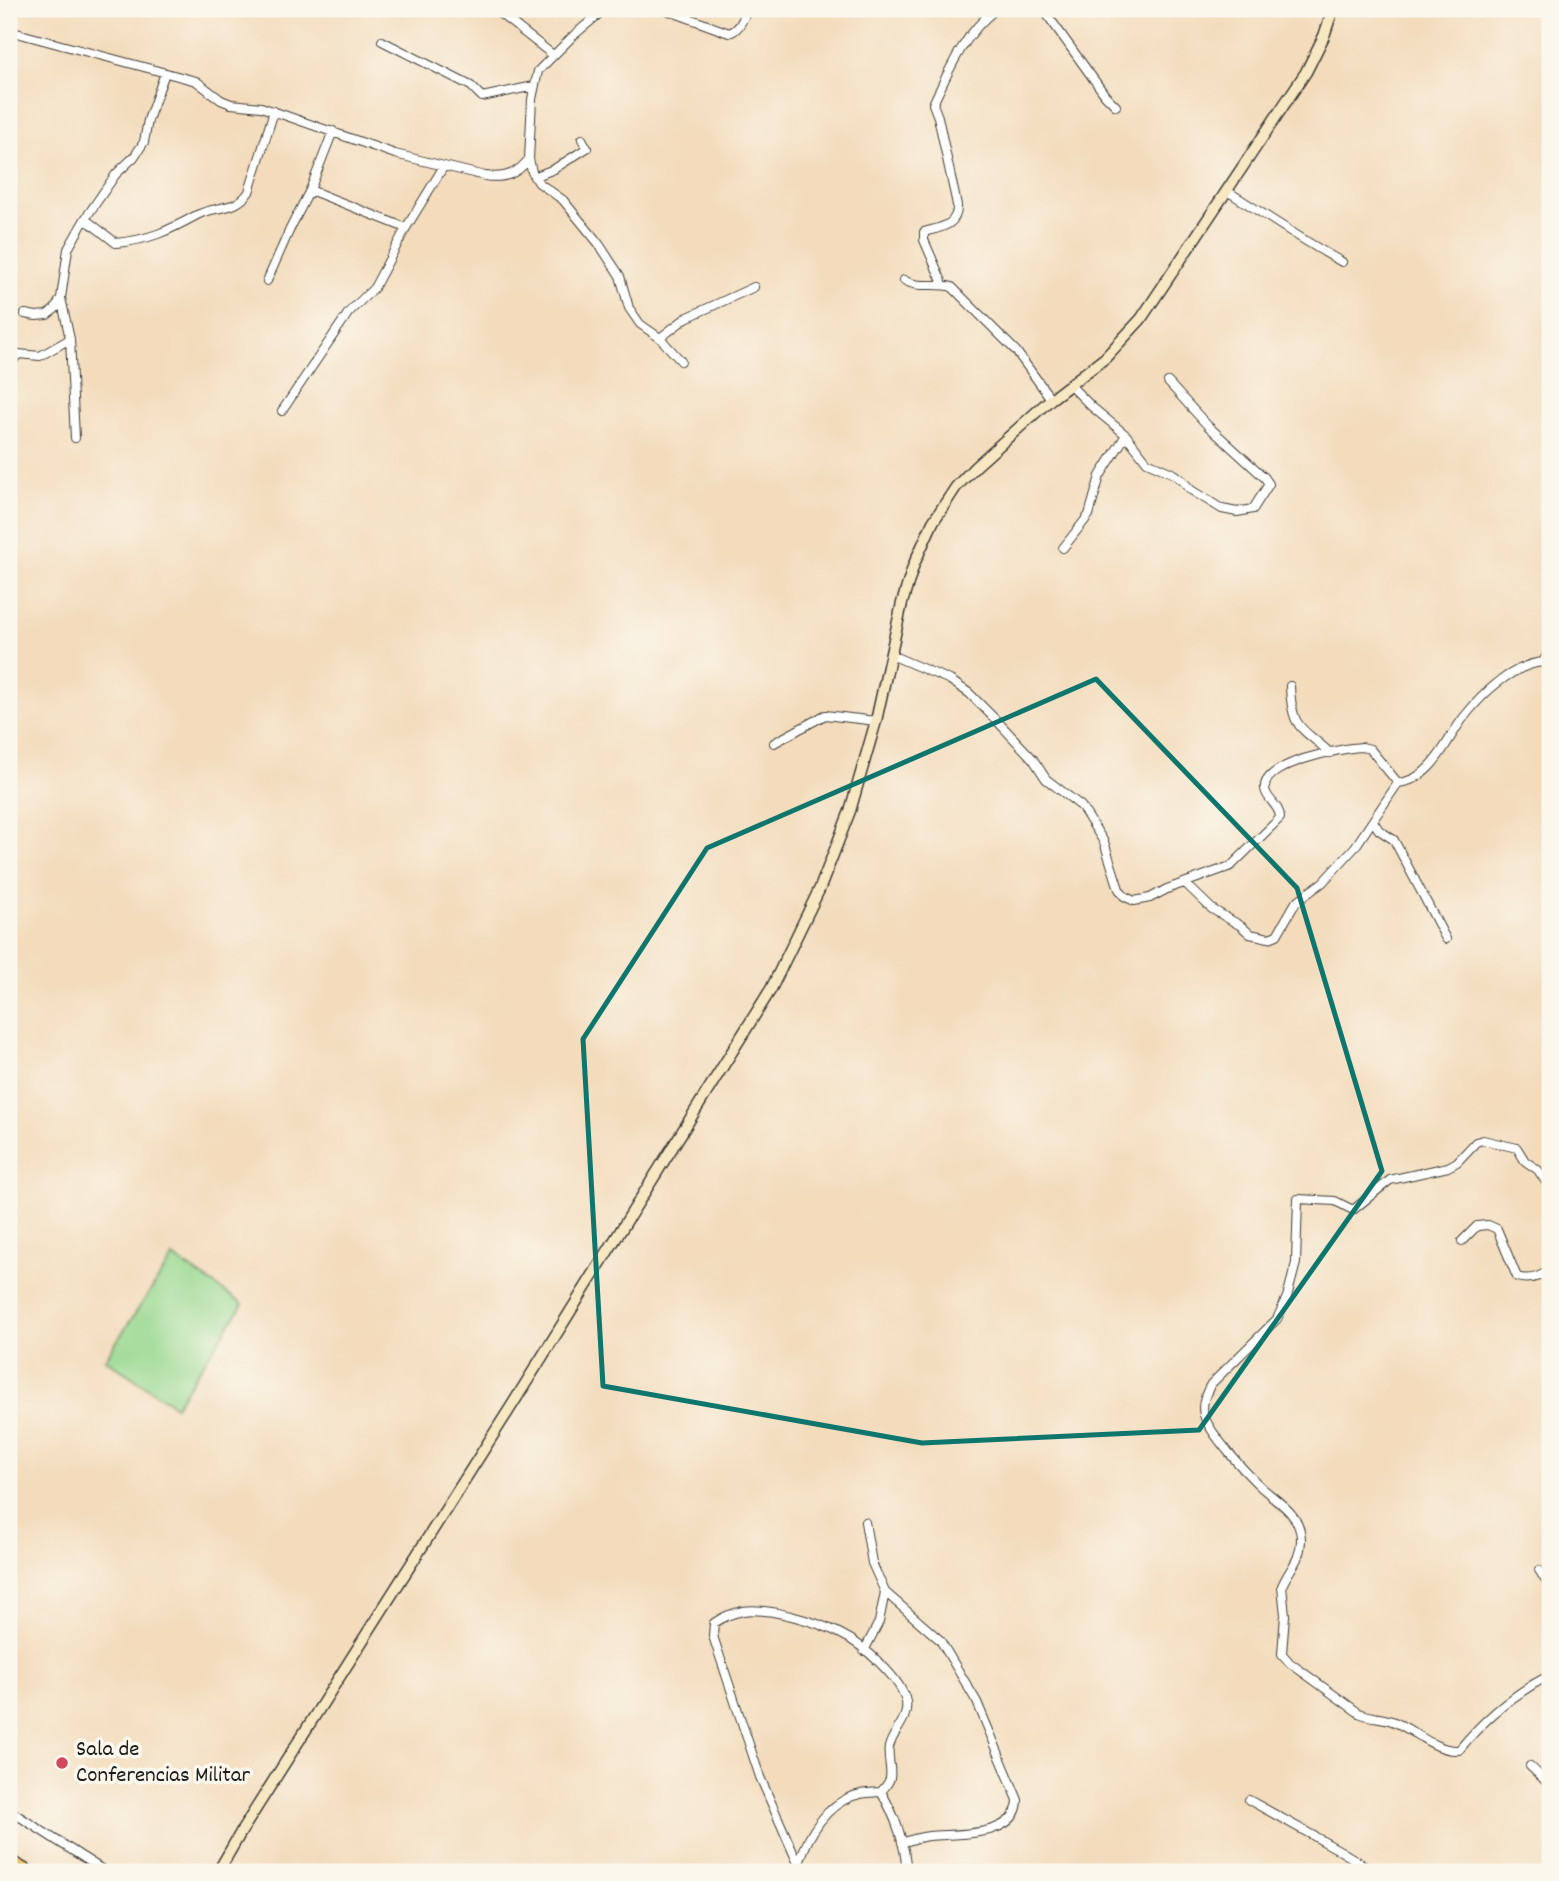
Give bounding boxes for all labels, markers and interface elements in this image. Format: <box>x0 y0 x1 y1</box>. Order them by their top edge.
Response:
place label: Sala de Conferencias Militar <box>76 1734 251 1793</box>
marker: Sala de Conferencias Militar <box>54 1755 70 1771</box>

